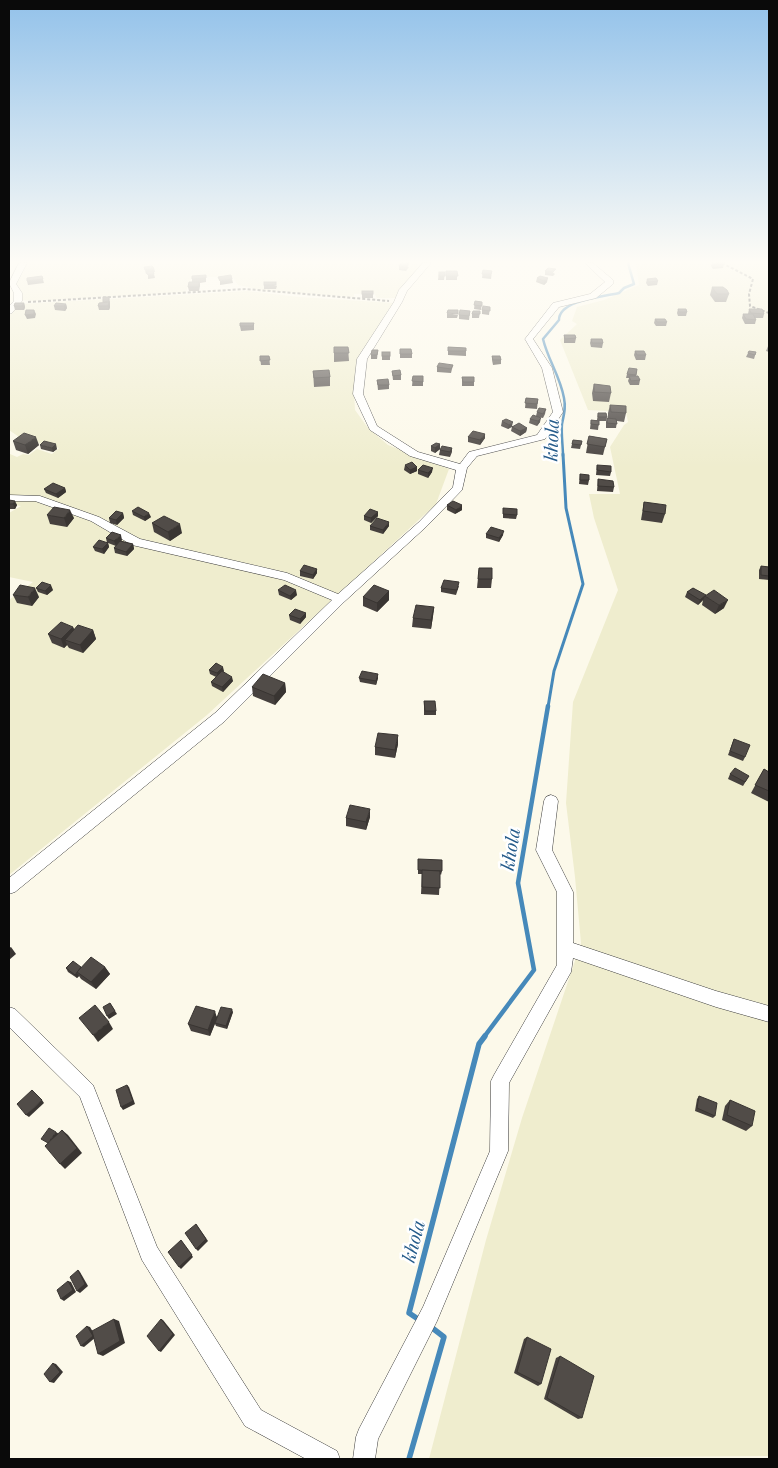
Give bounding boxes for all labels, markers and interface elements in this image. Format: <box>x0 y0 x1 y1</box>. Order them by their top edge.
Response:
water label: khola <box>538 419 564 462</box>
water label: khola <box>495 826 525 873</box>
water label: khola <box>396 1218 430 1265</box>

